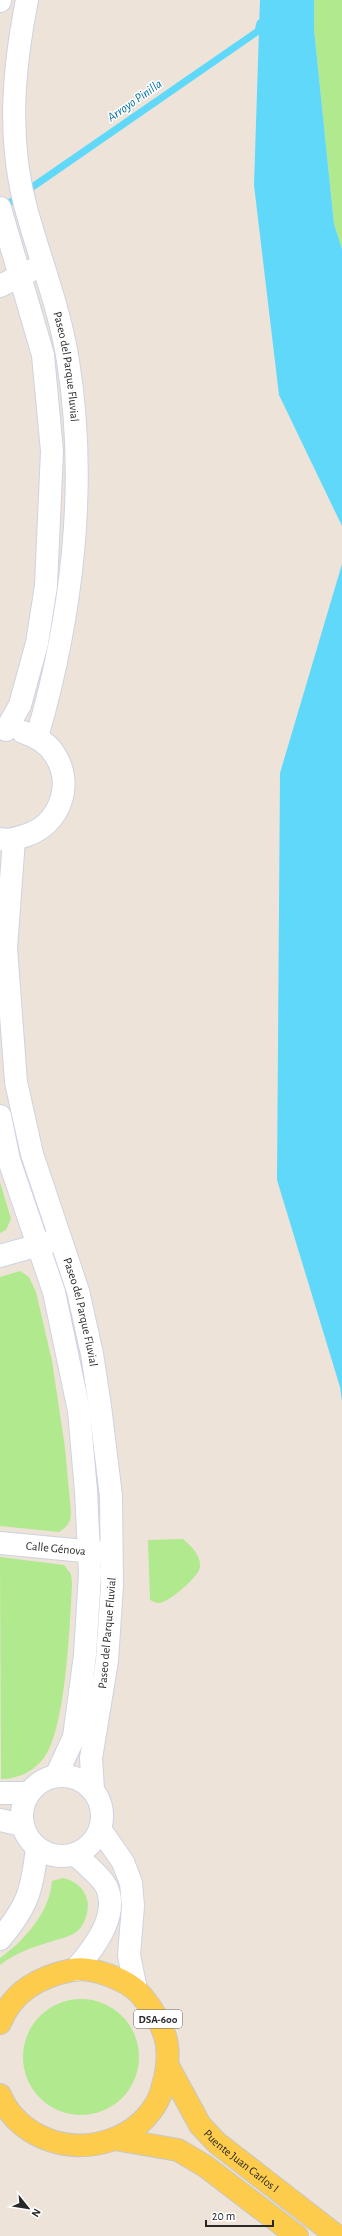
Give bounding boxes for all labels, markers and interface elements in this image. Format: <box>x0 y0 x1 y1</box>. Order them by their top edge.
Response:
water label: Arroyo Pinilla <box>104 77 165 125</box>
street label: Paseo del Parque Fluvial <box>51 310 81 422</box>
street label: Paseo del Parque Fluvial <box>61 1256 100 1367</box>
street label: Calle Génova <box>25 1539 87 1557</box>
street label: Paseo del Parque Fluvial <box>96 1577 118 1689</box>
road number: DSA-600 <box>134 2010 182 2028</box>
street label: Puente Juan Carlos I <box>202 2127 281 2195</box>
north arrow <box>8 2188 48 2228</box>
scale bar <box>206 2202 273 2228</box>
text: N <box>30 2207 43 2219</box>
text: 20 m <box>212 2210 235 2222</box>

